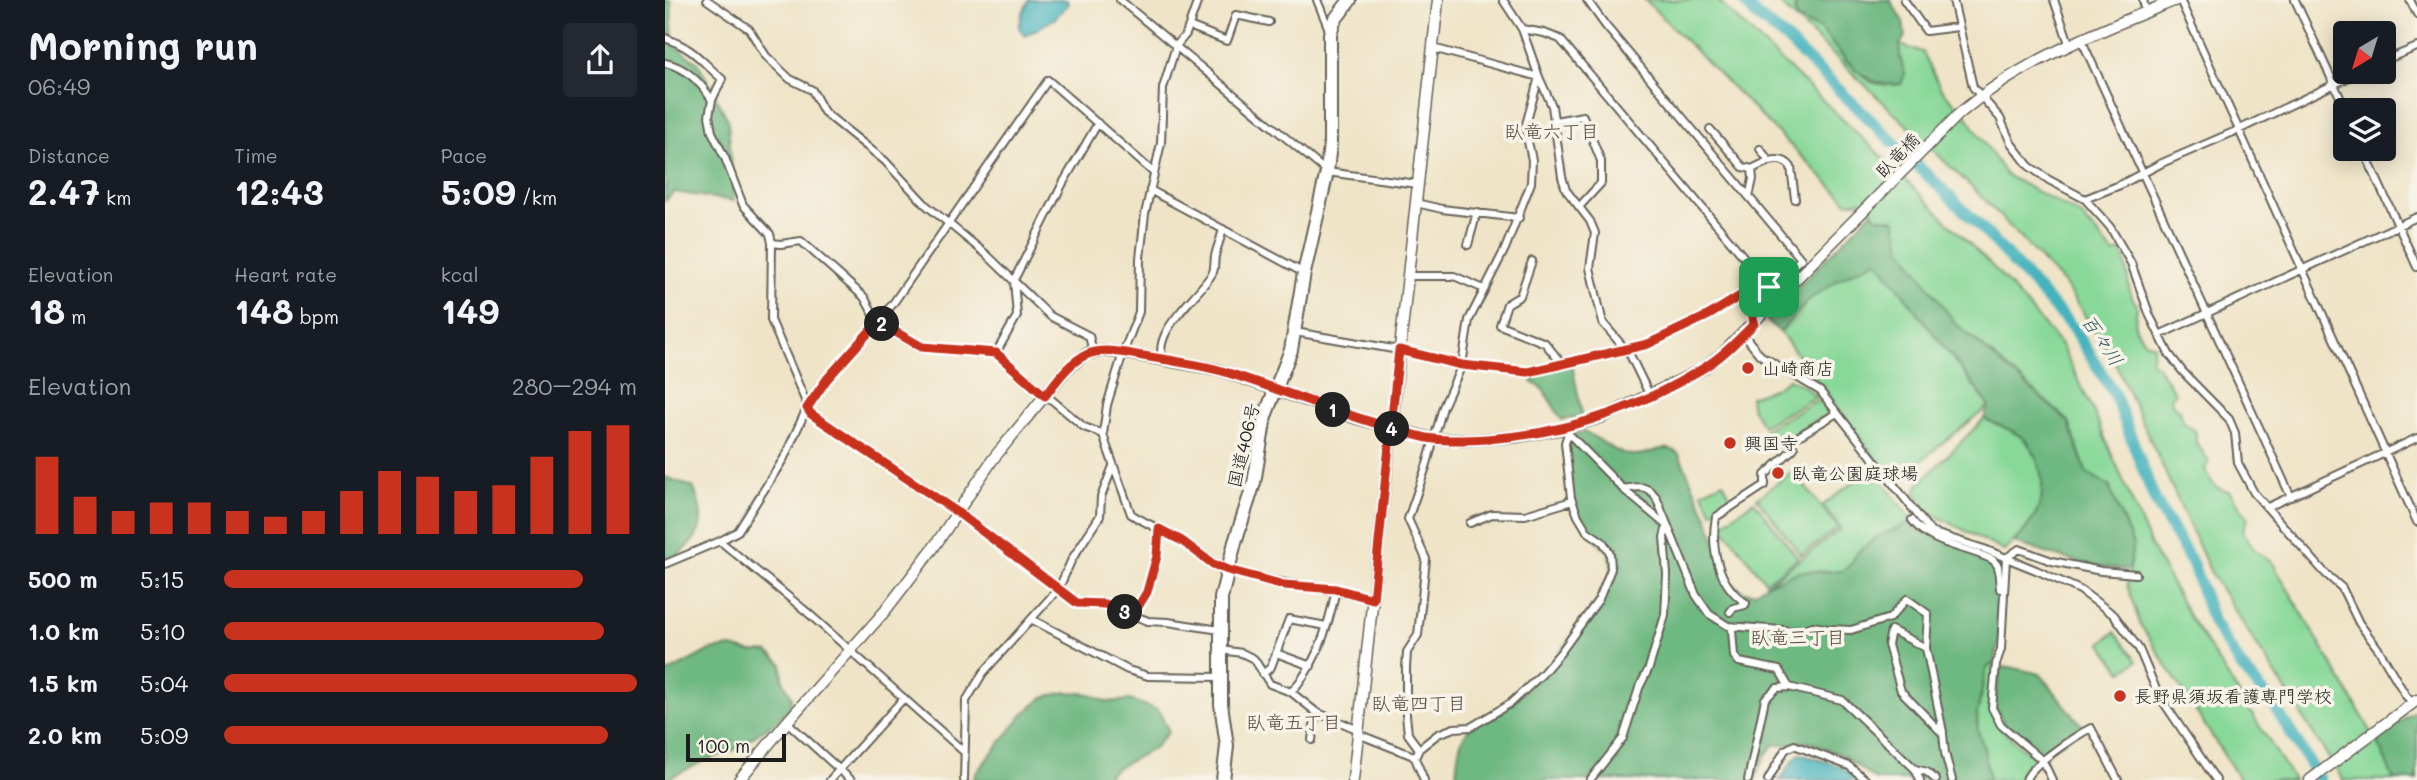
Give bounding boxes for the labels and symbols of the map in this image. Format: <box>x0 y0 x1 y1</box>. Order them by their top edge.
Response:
north arrow <box>2333 21 2396 84</box>
district label: 臥竜六丁目 <box>1504 118 1600 143</box>
street label: 臥竜橋 <box>1870 127 1924 183</box>
pin <box>1739 257 1799 317</box>
pin: 2 <box>865 306 899 342</box>
water label: 百々川 <box>2077 309 2129 371</box>
place label: 山崎商店 <box>1762 356 1834 380</box>
marker: 山崎商店 <box>1740 360 1756 376</box>
pin: 1 <box>1315 392 1351 428</box>
street label: 国道406号 <box>1222 400 1264 490</box>
pin: 4 <box>1375 412 1409 446</box>
place label: 興国寺 <box>1744 431 1798 455</box>
marker: 興国寺 <box>1722 435 1738 451</box>
place label: 臥竜公園庭球場 <box>1792 461 1918 485</box>
marker: 臥竜公園庭球場 <box>1770 465 1786 481</box>
pin: 3 <box>1107 594 1142 630</box>
district label: 臥竜三丁目 <box>1750 624 1846 649</box>
place label: 長野県須坂看護専門学校 <box>2134 684 2332 708</box>
marker: 長野県須坂看護専門学校 <box>2112 688 2128 704</box>
district label: 臥竜四丁目 <box>1371 690 1467 715</box>
district label: 臥竜五丁目 <box>1246 709 1342 734</box>
scale bar <box>686 731 786 763</box>

